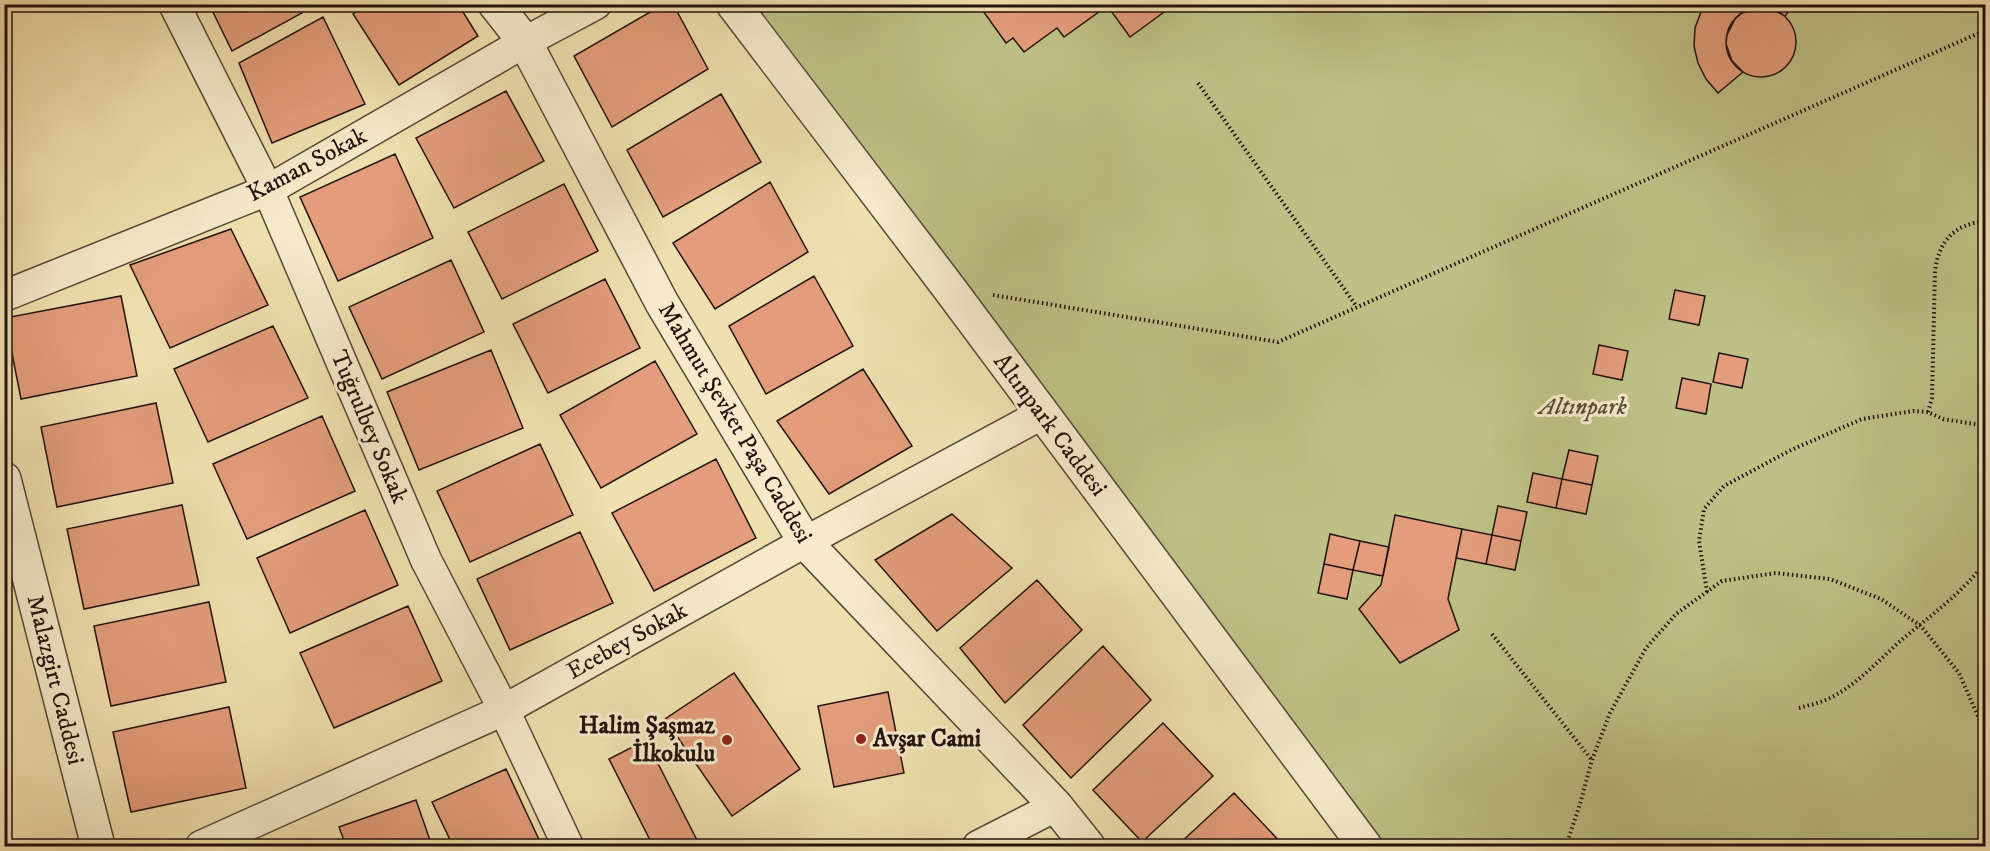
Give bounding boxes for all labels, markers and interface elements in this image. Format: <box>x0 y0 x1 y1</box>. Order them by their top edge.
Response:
street label: Kaman Sokak <box>242 121 372 209</box>
street label: Mahmut Şevket Paşa Caddesi <box>651 297 819 549</box>
street label: Tuğrulbey Sokak <box>323 346 415 508</box>
street label: Altınpark Caddesi <box>987 348 1113 502</box>
park label: Altınpark <box>1536 392 1627 422</box>
street label: Malazgirt Caddesi <box>19 592 91 768</box>
street label: Ecebey Sokak <box>562 596 693 686</box>
place label: Halim Şaşmaz İlkokulu <box>579 711 716 769</box>
place label: Avşar Cami <box>872 724 981 754</box>
marker: Avşar Cami <box>854 732 868 746</box>
marker: Halim Şaşmaz İlkokulu <box>720 733 734 747</box>

